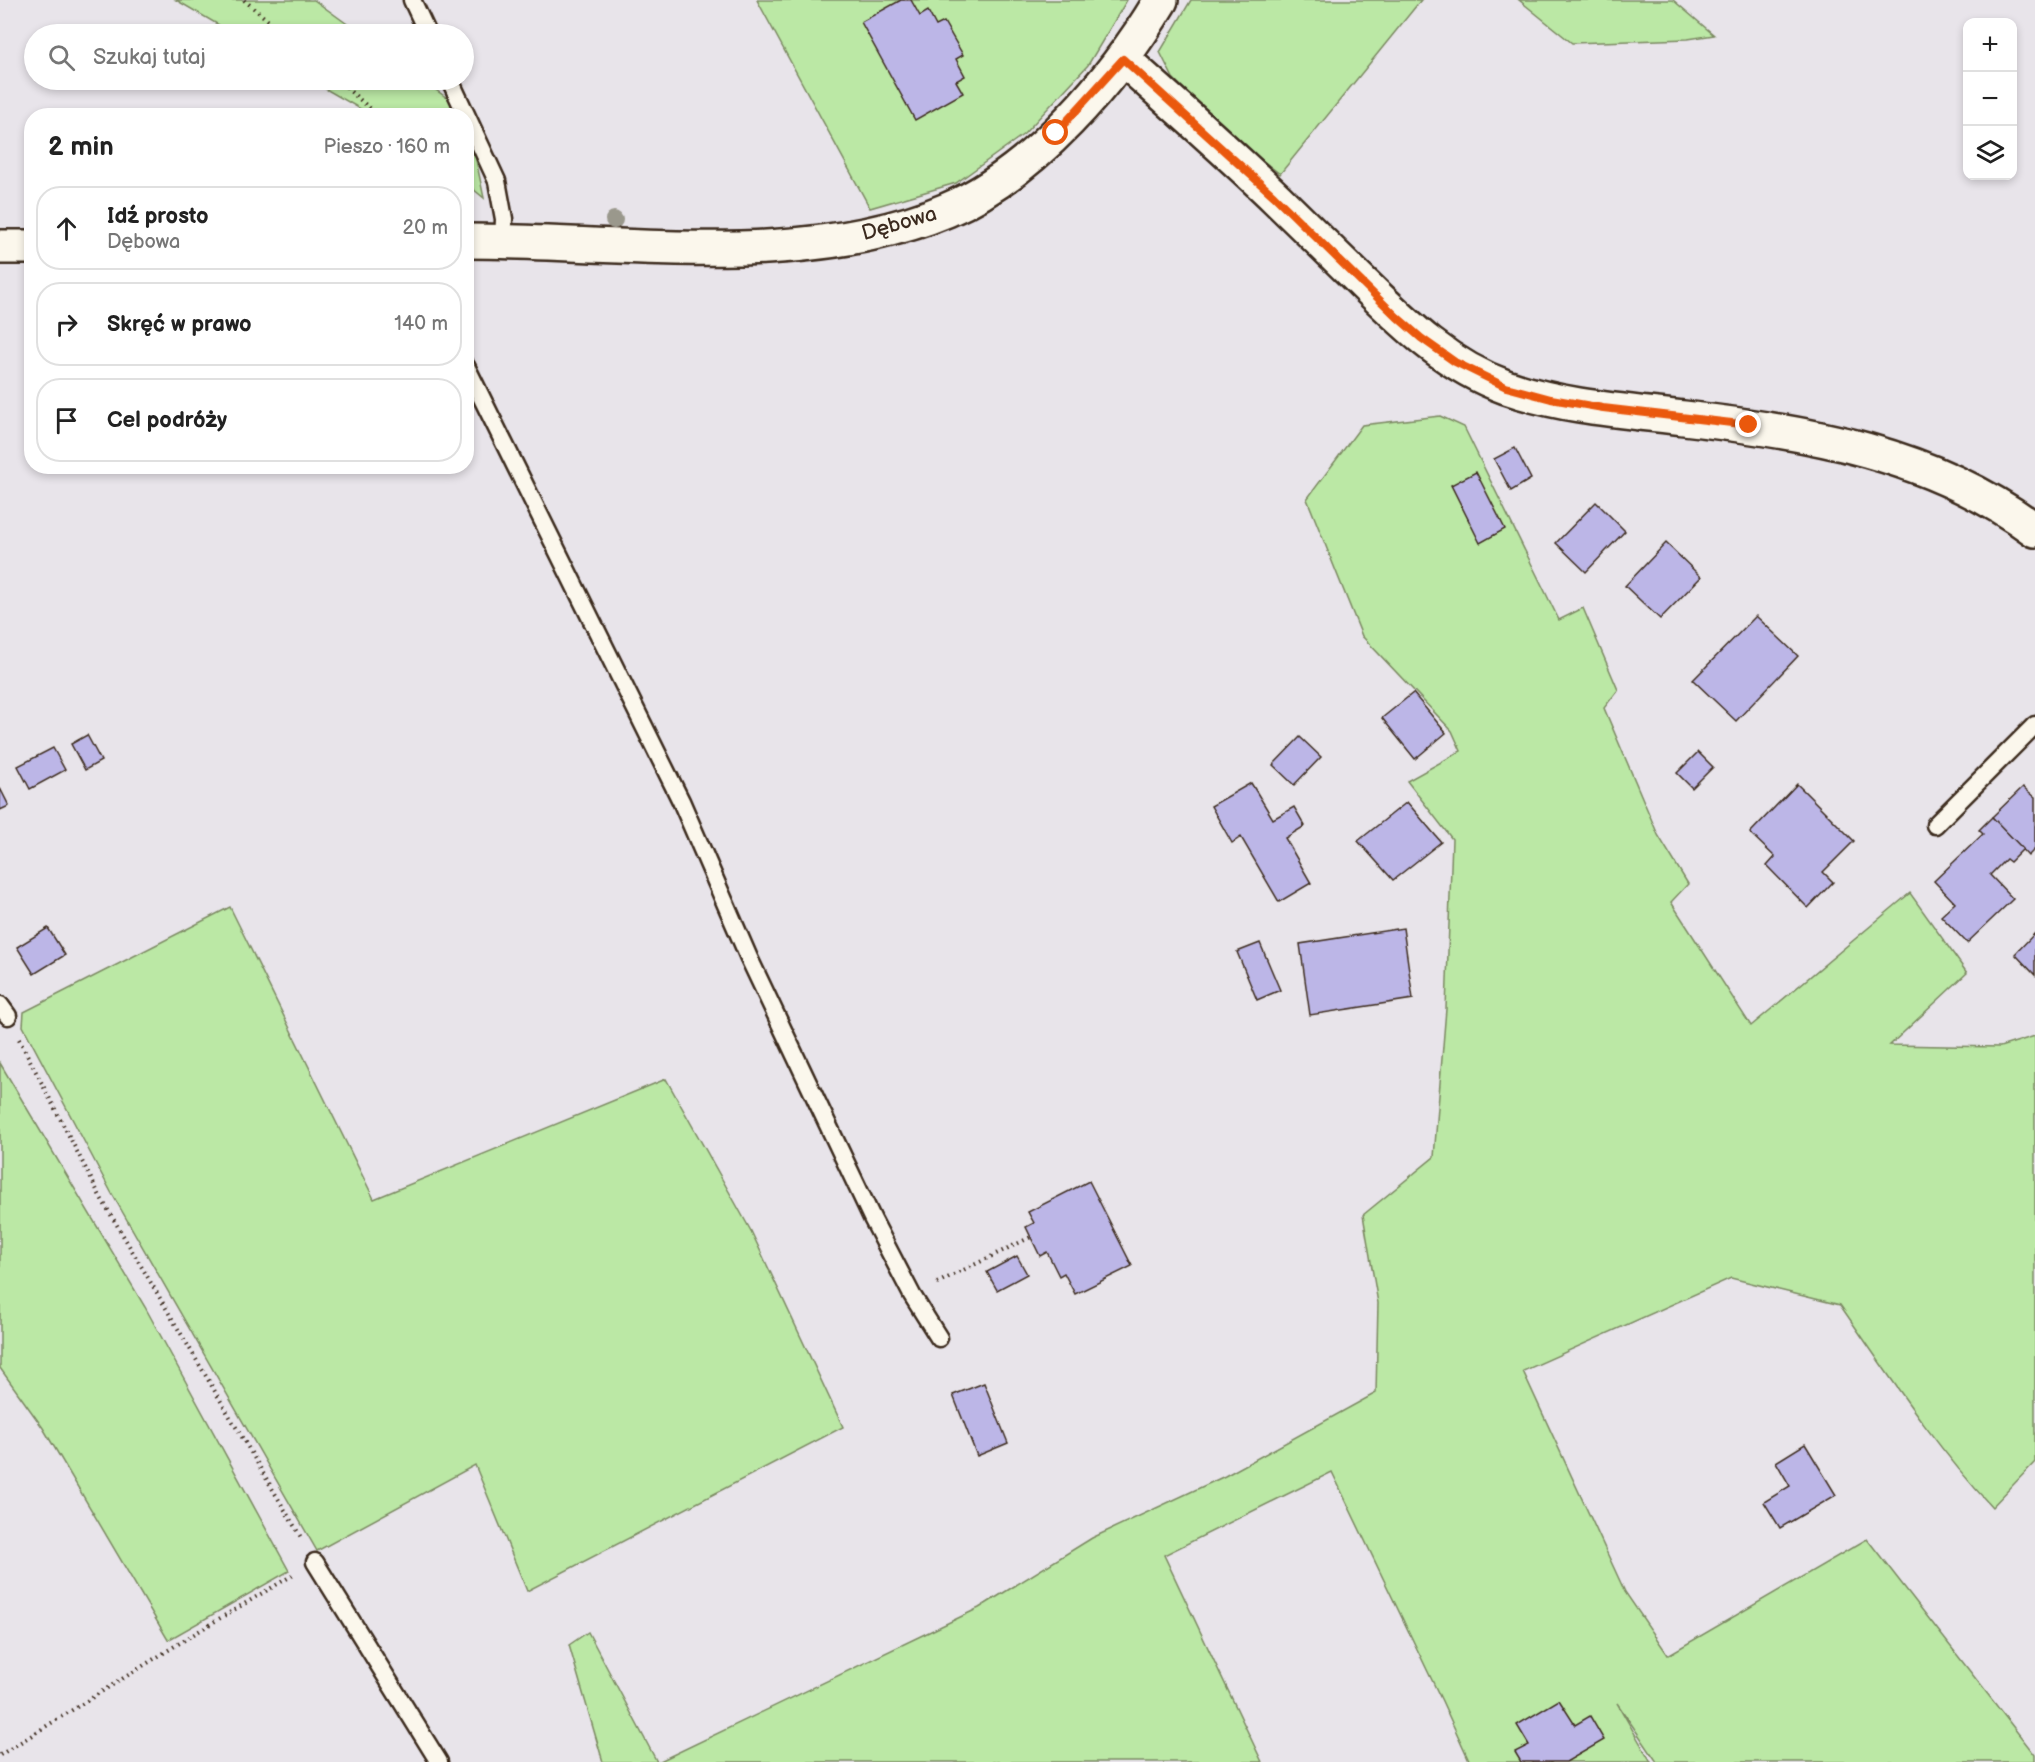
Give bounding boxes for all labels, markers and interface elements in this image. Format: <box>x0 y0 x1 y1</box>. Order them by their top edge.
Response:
map controls <box>1963 18 2017 180</box>
button: + <box>1963 18 2017 72</box>
search box <box>24 24 474 90</box>
icon: search <box>45 41 78 74</box>
text: Szukaj tutaj <box>93 44 206 71</box>
button: − <box>1963 72 2017 126</box>
route start <box>1042 119 1068 145</box>
button: layers <box>1963 126 2017 180</box>
text: 2 min <box>48 132 114 163</box>
text: Pieszo · 160 m <box>324 135 450 159</box>
street label: Dębowa <box>859 201 940 246</box>
text: Idź prosto <box>107 203 209 230</box>
icon: ahead <box>50 212 83 245</box>
text: 20 m <box>403 216 448 240</box>
text: Dębowa <box>107 230 180 254</box>
icon: right <box>50 308 83 341</box>
text: Skręć w prawo <box>107 311 252 338</box>
text: 140 m <box>394 312 448 336</box>
icon: arrive <box>50 404 83 437</box>
text: Cel podróży <box>107 407 227 434</box>
route end <box>1735 411 1761 437</box>

